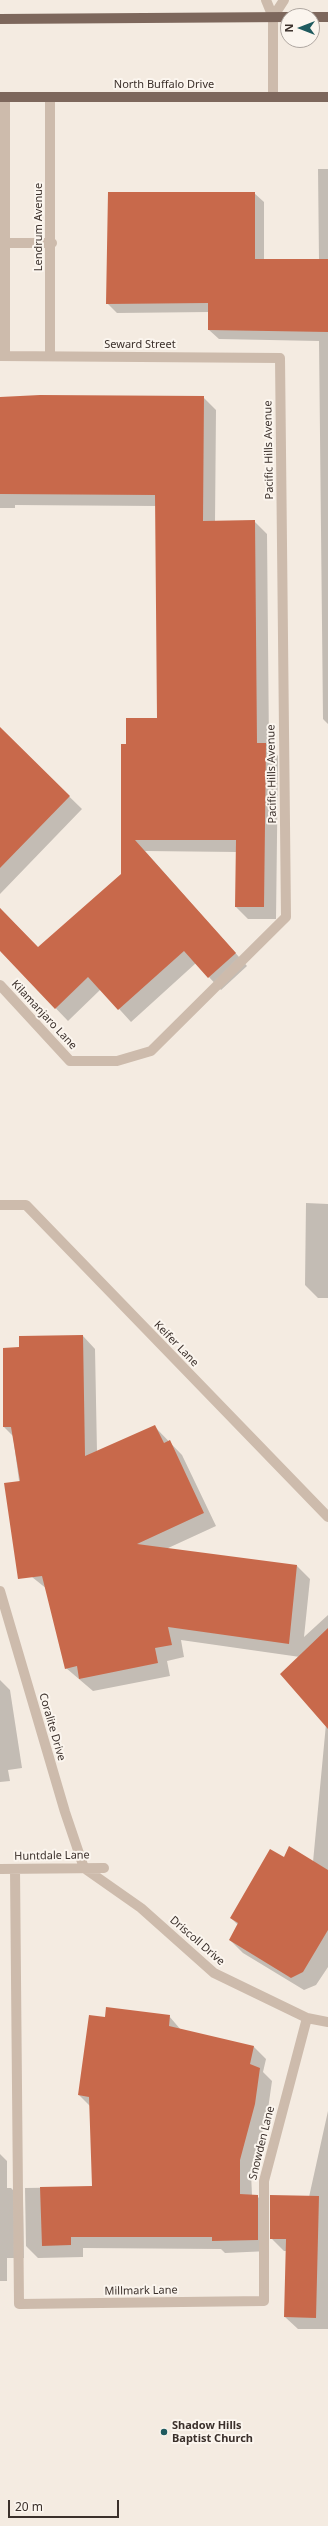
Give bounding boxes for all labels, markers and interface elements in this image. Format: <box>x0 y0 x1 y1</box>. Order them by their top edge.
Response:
north arrow <box>280 8 320 48</box>
text: N <box>281 24 296 32</box>
street label: North Buffalo Drive <box>114 78 214 92</box>
street label: Lendrum Avenue <box>32 183 46 271</box>
street label: Seward Street <box>104 338 176 352</box>
street label: Pacific Hills Avenue <box>262 400 276 500</box>
street label: Pacific Hills Avenue <box>265 724 279 824</box>
street label: Kilamanjaro Lane <box>9 978 79 1052</box>
street label: Keifer Lane <box>151 1318 201 1370</box>
street label: Coralite Drive <box>36 1692 68 1762</box>
street label: Huntdale Lane <box>14 1849 90 1863</box>
street label: Driscoll Drive <box>167 1914 227 1968</box>
street label: Snowden Lane <box>246 2105 278 2181</box>
street label: Millmark Lane <box>104 2284 178 2298</box>
place label: Shadow Hills Baptist Church <box>172 2419 253 2445</box>
marker: Shadow Hills Baptist Church <box>159 2427 169 2437</box>
scale bar <box>10 2492 121 2518</box>
text: 20 m <box>15 2498 43 2515</box>

